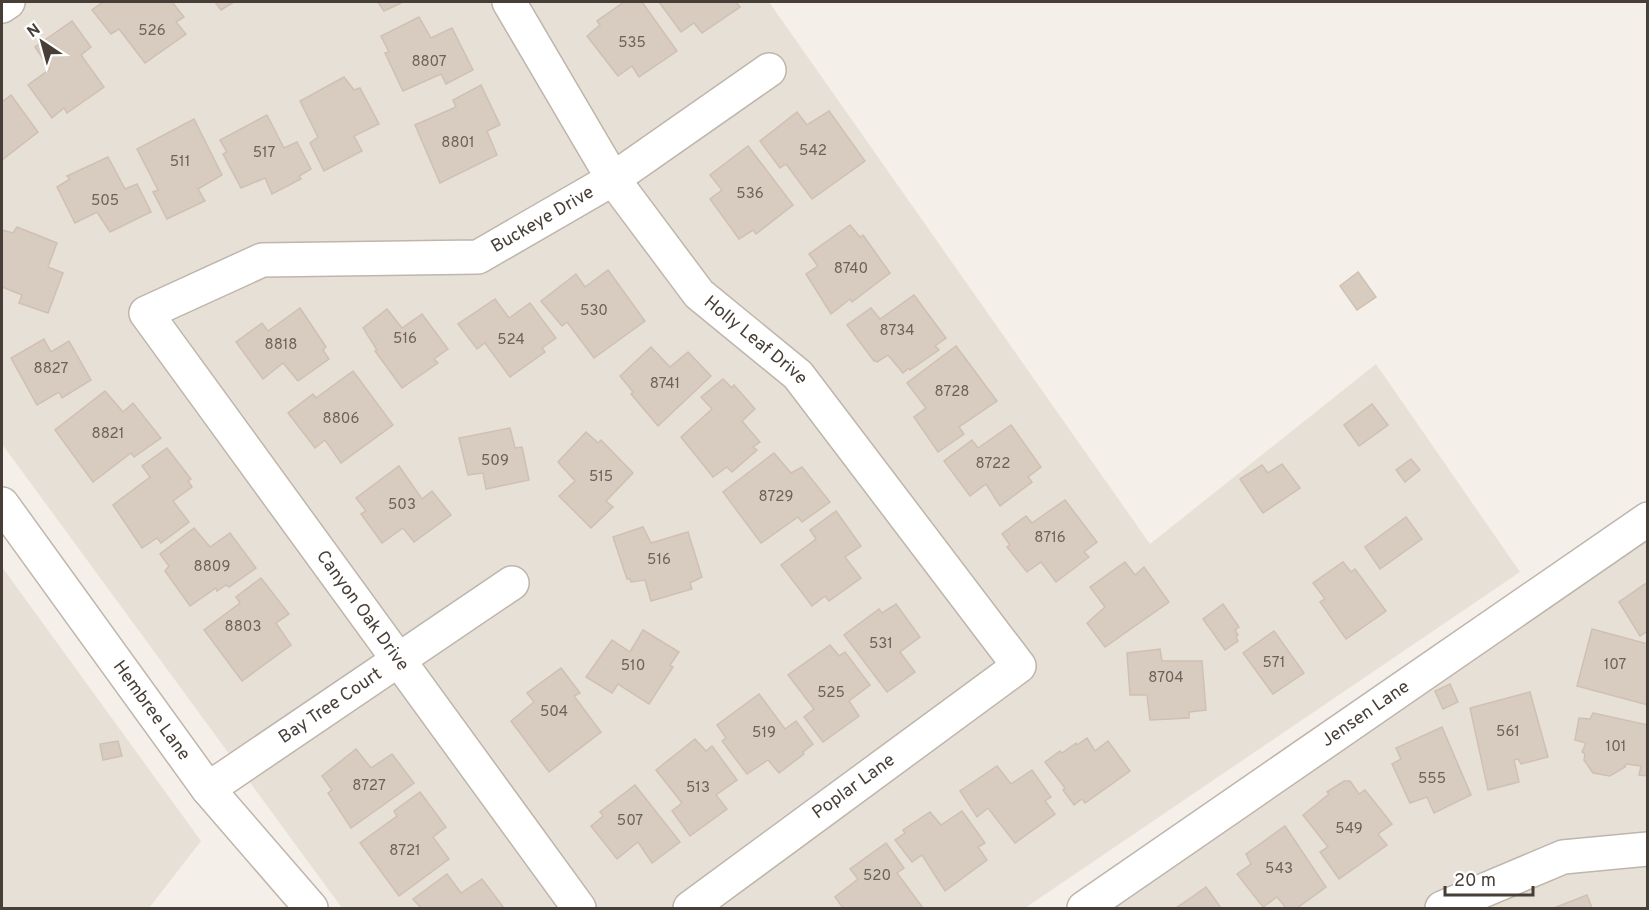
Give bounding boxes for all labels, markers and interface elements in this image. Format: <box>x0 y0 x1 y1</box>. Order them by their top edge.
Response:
north arrow <box>12 12 72 72</box>
text: N <box>24 20 45 43</box>
house number: 526 <box>138 22 166 41</box>
house number: 535 <box>618 34 646 53</box>
house number: 8807 <box>411 53 447 72</box>
house number: 8801 <box>441 134 475 153</box>
house number: 542 <box>799 142 827 161</box>
house number: 517 <box>253 144 276 163</box>
house number: 511 <box>170 153 190 172</box>
street label: Buckeye Drive <box>487 181 598 258</box>
house number: 536 <box>736 185 764 204</box>
house number: 505 <box>91 192 119 211</box>
house number: 8740 <box>834 260 868 279</box>
street label: Holly Leaf Drive <box>699 291 813 389</box>
house number: 530 <box>580 302 608 321</box>
house number: 8734 <box>880 322 914 341</box>
house number: 516 <box>393 330 417 349</box>
house number: 524 <box>497 331 525 350</box>
house number: 8818 <box>264 336 298 355</box>
house number: 8827 <box>34 360 69 379</box>
house number: 8741 <box>650 375 680 394</box>
house number: 8728 <box>935 383 969 402</box>
house number: 8806 <box>323 410 359 429</box>
house number: 8821 <box>92 425 124 444</box>
house number: 509 <box>481 452 509 471</box>
house number: 8722 <box>976 455 1010 474</box>
house number: 515 <box>589 468 613 487</box>
house number: 8729 <box>759 488 793 507</box>
house number: 503 <box>388 496 416 515</box>
house number: 8716 <box>1034 529 1066 548</box>
street label: Canyon Oak Drive <box>310 546 414 676</box>
house number: 516 <box>647 551 671 570</box>
house number: 8809 <box>194 558 230 577</box>
house number: 8803 <box>225 618 261 637</box>
house number: 531 <box>869 635 893 654</box>
house number: 571 <box>1263 654 1285 673</box>
street label: Hembree Lane <box>107 656 195 765</box>
house number: 107 <box>1604 656 1626 675</box>
house number: 510 <box>621 657 645 676</box>
street label: Bay Tree Court <box>274 663 387 749</box>
house number: 8704 <box>1148 669 1184 688</box>
street label: Jensen Lane <box>1317 675 1414 752</box>
house number: 525 <box>817 684 845 703</box>
house number: 504 <box>540 703 568 722</box>
house number: 561 <box>1496 723 1520 742</box>
house number: 519 <box>752 724 776 743</box>
house number: 101 <box>1606 738 1626 757</box>
street label: Poplar Lane <box>808 749 900 825</box>
house number: 555 <box>1418 770 1446 789</box>
house number: 8727 <box>352 777 386 796</box>
house number: 513 <box>686 779 710 798</box>
house number: 507 <box>617 812 643 831</box>
house number: 549 <box>1335 820 1363 839</box>
house number: 8721 <box>389 842 421 861</box>
scale bar <box>1445 859 1534 897</box>
house number: 543 <box>1265 860 1293 879</box>
house number: 520 <box>863 867 891 886</box>
text: 20 m <box>1454 870 1496 893</box>

